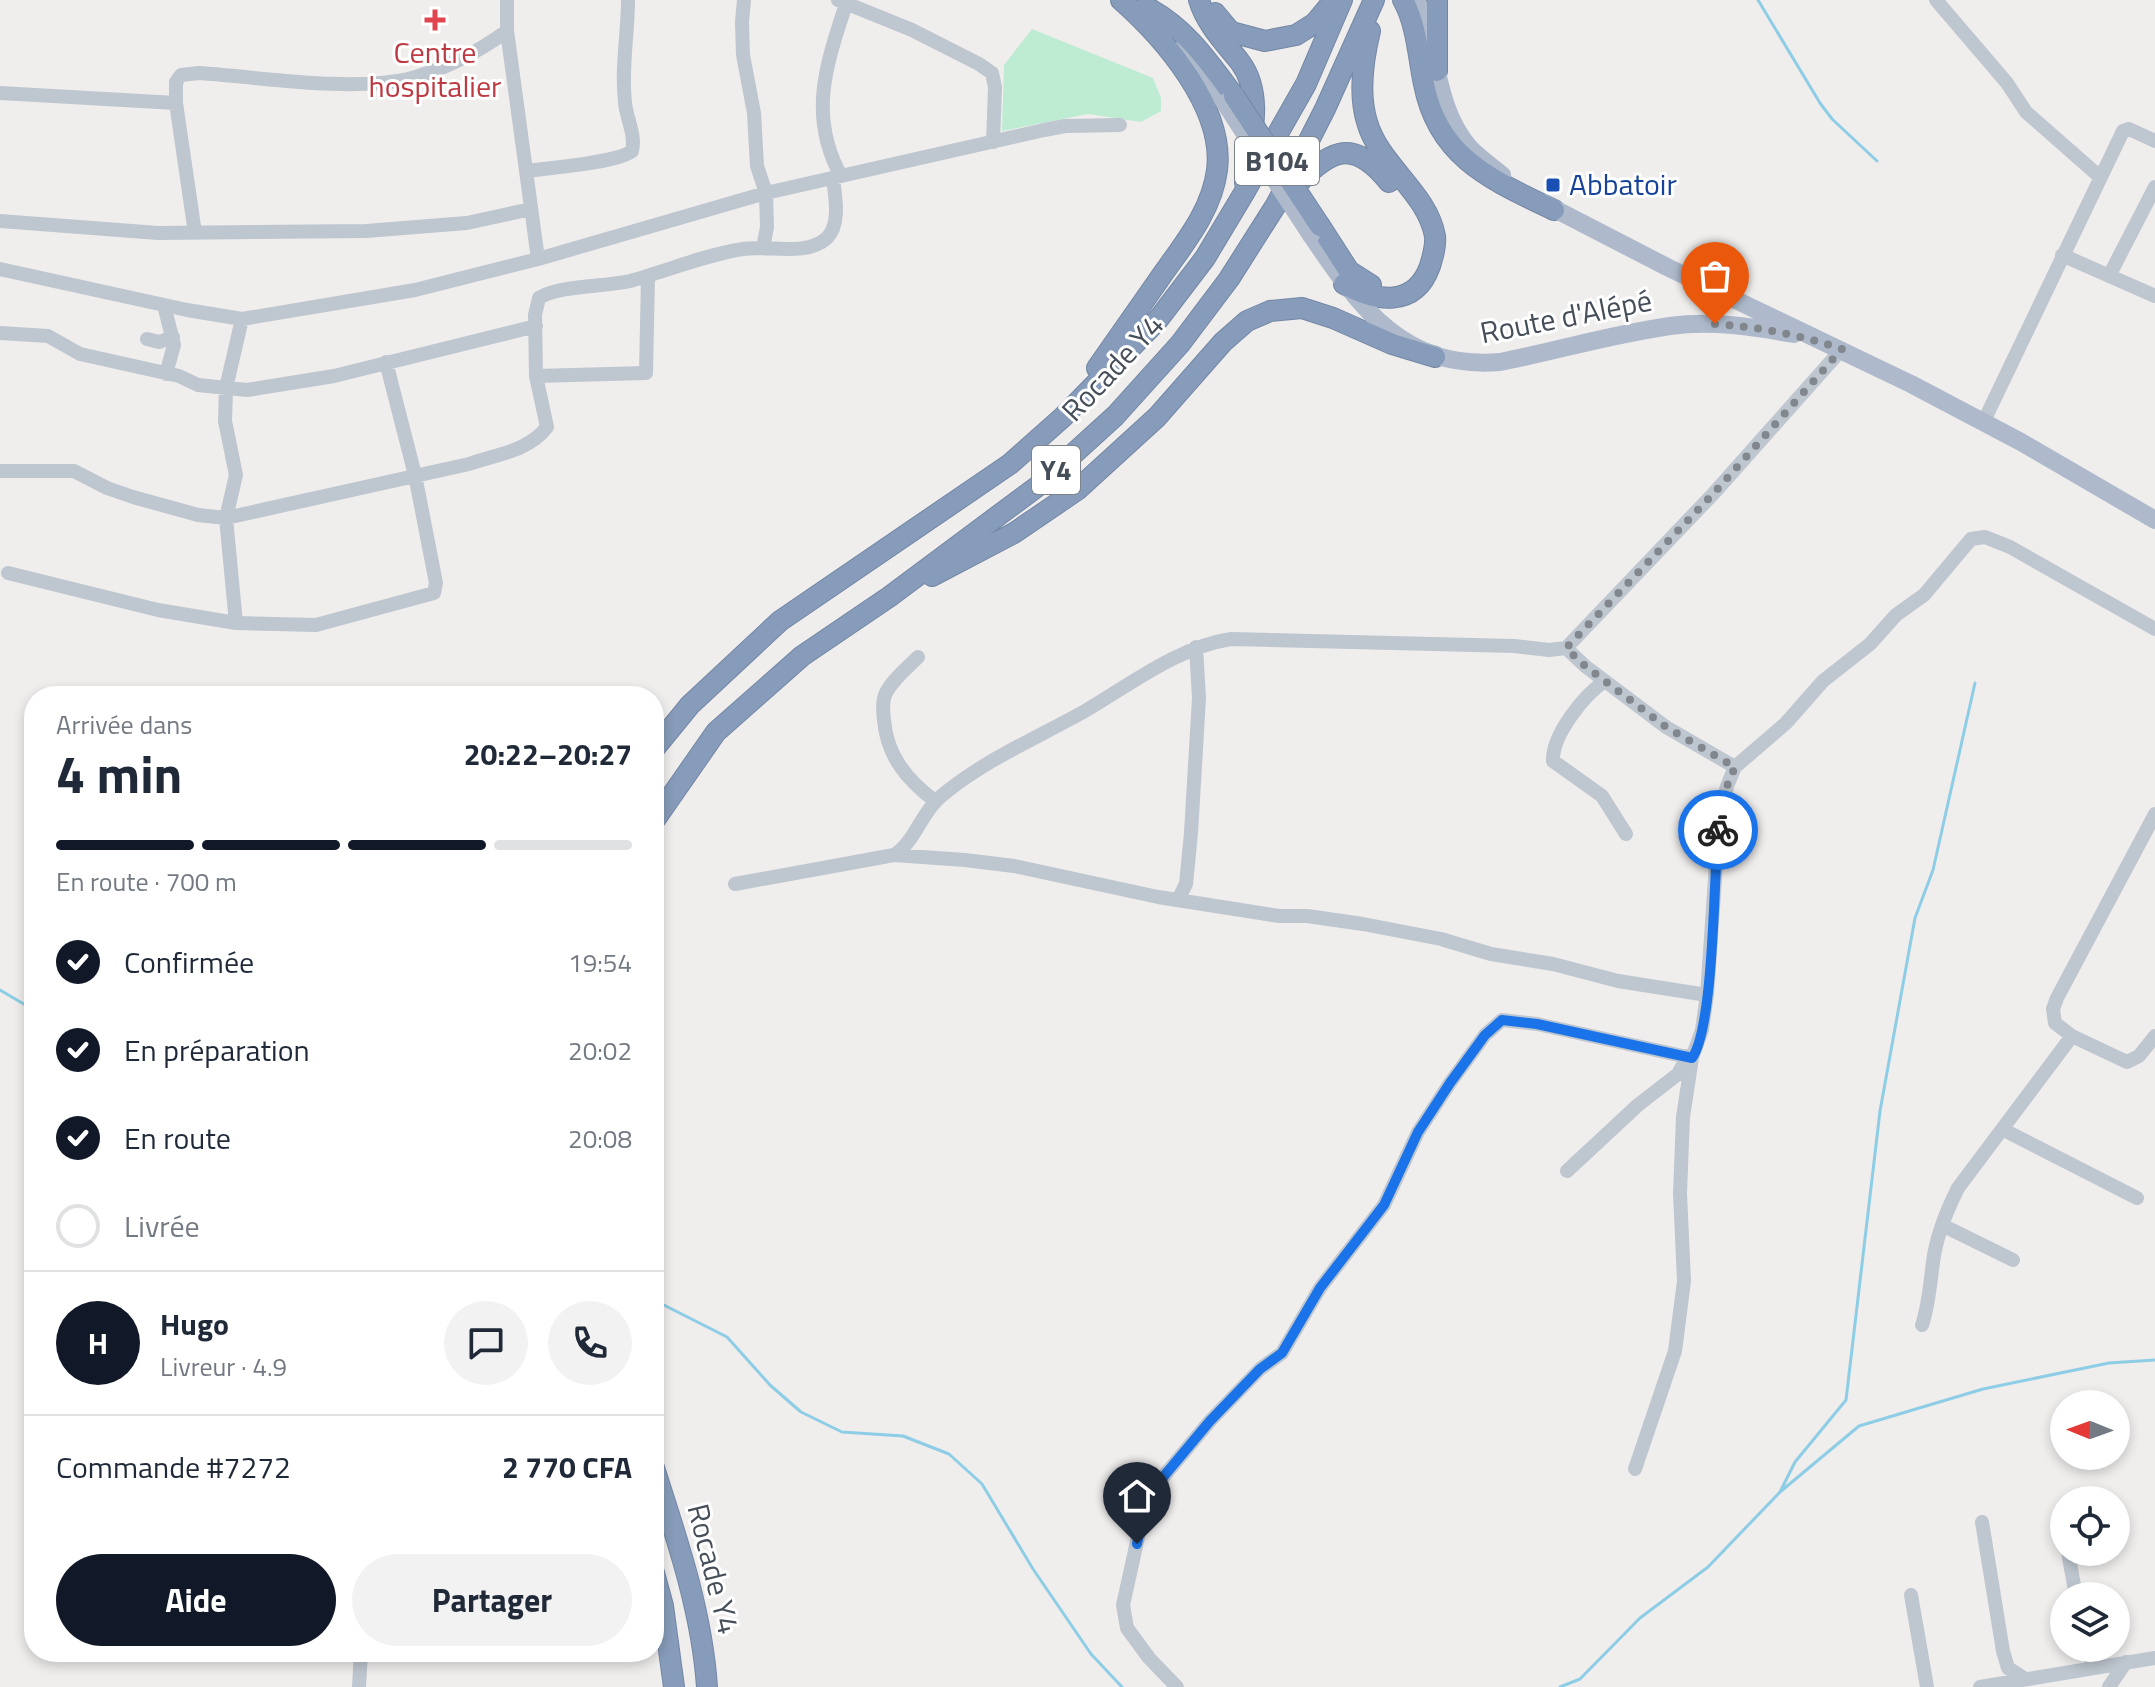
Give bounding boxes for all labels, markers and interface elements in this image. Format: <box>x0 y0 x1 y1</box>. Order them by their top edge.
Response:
marker: Centre hospitalier <box>424 9 446 31</box>
place label: Centre hospitalier <box>369 29 501 109</box>
road number: B104 <box>1235 137 1319 185</box>
place label: Abbatoir <box>1569 161 1677 207</box>
marker: Abbatoir <box>1544 176 1562 194</box>
pin <box>1681 242 1749 324</box>
icon: bag <box>1693 254 1737 298</box>
street label: Route d'Alépé <box>1476 277 1656 355</box>
street label: Rocade Y4 <box>1050 303 1174 432</box>
road number: Y4 <box>1032 446 1080 494</box>
text: Arrivée dans <box>56 705 192 744</box>
text: 20:22–20:27 <box>464 731 632 777</box>
text: 4 min <box>56 734 182 813</box>
courier <box>1678 790 1758 870</box>
icon: bike <box>1696 808 1740 852</box>
text: En route · 700 m <box>56 862 237 901</box>
text: Confirmée <box>124 939 254 985</box>
icon: check <box>56 940 100 984</box>
text: 19:54 <box>568 943 632 982</box>
text: En préparation <box>124 1027 310 1073</box>
icon: check <box>56 1028 100 1072</box>
text: 20:02 <box>568 1031 632 1070</box>
text: En route <box>124 1115 231 1161</box>
icon: check <box>56 1116 100 1160</box>
text: 20:08 <box>568 1119 632 1158</box>
text: Livrée <box>124 1203 200 1249</box>
text: Hugo <box>160 1301 229 1347</box>
button: chat <box>444 1301 528 1385</box>
button: phone <box>548 1301 632 1385</box>
text: H <box>88 1320 108 1366</box>
text: Livreur · 4.9 <box>160 1347 287 1386</box>
north arrow <box>2050 1390 2130 1470</box>
map controls <box>2050 1390 2130 1662</box>
text: Commande #7272 <box>56 1444 291 1490</box>
text: 2 770 CFA <box>502 1444 632 1490</box>
pin <box>1103 1462 1171 1544</box>
icon: home <box>1115 1474 1159 1518</box>
button: locate <box>2050 1486 2130 1566</box>
street label: Rocade Y4 <box>676 1499 752 1639</box>
button: Aide <box>56 1554 336 1646</box>
button: Partager <box>352 1554 632 1646</box>
button: layers <box>2050 1582 2130 1662</box>

